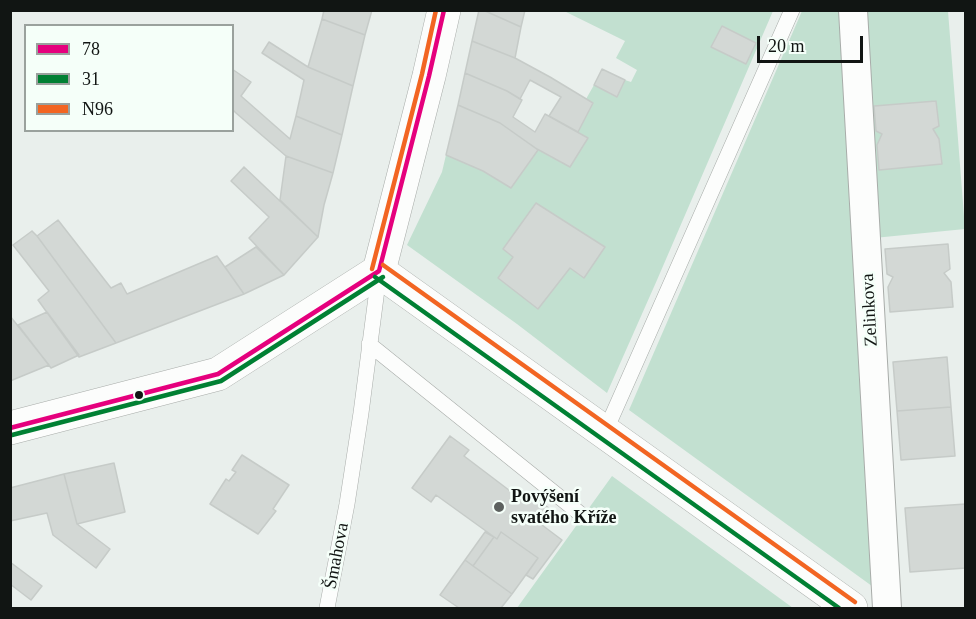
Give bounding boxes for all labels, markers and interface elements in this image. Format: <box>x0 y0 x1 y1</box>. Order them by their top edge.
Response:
legend <box>24 24 234 132</box>
scale bar <box>760 24 866 62</box>
text: 20 m <box>768 36 805 56</box>
text: 78 <box>82 39 100 59</box>
text: 31 <box>82 69 100 89</box>
text: N96 <box>82 99 113 119</box>
street label: Zelinkova <box>857 273 883 347</box>
unlabelled marker <box>133 389 145 401</box>
place label: Povýšení svatého Kříže <box>511 486 616 528</box>
marker: Povýšení svatého Kříže <box>492 500 506 514</box>
street label: Šmahova <box>320 521 354 591</box>

